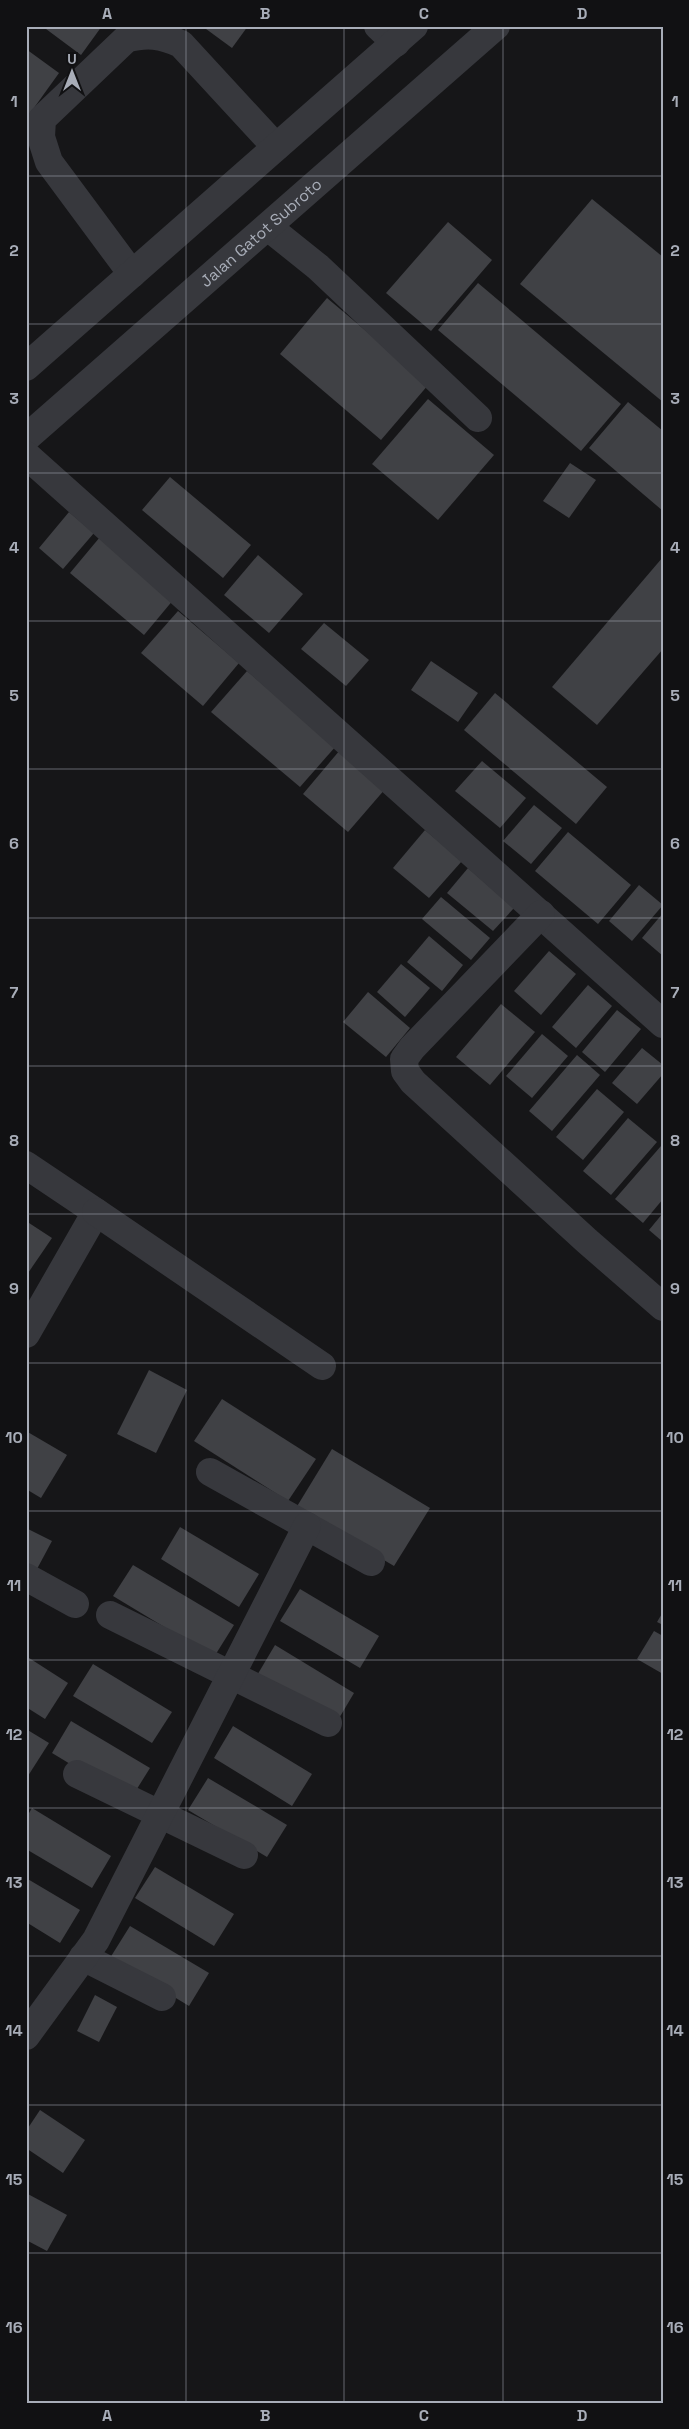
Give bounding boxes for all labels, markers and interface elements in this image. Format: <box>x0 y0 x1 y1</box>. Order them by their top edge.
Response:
text: A <box>102 3 112 24</box>
text: B <box>260 3 270 24</box>
text: C <box>419 3 429 24</box>
text: D <box>577 3 587 24</box>
north arrow <box>48 48 98 98</box>
text: U <box>67 50 77 68</box>
text: 1 <box>10 91 18 112</box>
text: 1 <box>671 91 679 112</box>
street label: Jalan Gatot Subroto <box>196 174 326 292</box>
text: 2 <box>9 240 19 261</box>
text: 2 <box>670 240 680 261</box>
text: 3 <box>9 388 19 409</box>
text: 3 <box>670 388 680 409</box>
text: 4 <box>9 537 19 558</box>
text: 4 <box>670 537 680 558</box>
text: 5 <box>9 685 19 706</box>
text: 5 <box>670 685 680 706</box>
text: 6 <box>9 833 19 854</box>
text: 6 <box>670 833 680 854</box>
text: 7 <box>10 982 19 1003</box>
text: 7 <box>671 982 680 1003</box>
text: 8 <box>9 1130 19 1151</box>
text: 8 <box>670 1130 680 1151</box>
text: 9 <box>9 1278 19 1299</box>
text: 9 <box>670 1278 680 1299</box>
text: 10 <box>5 1427 23 1448</box>
text: 10 <box>666 1427 684 1448</box>
text: 11 <box>7 1575 21 1596</box>
text: 11 <box>668 1575 682 1596</box>
text: 12 <box>6 1724 22 1745</box>
text: 12 <box>667 1724 683 1745</box>
text: 13 <box>6 1872 23 1893</box>
text: 13 <box>667 1872 684 1893</box>
text: 14 <box>5 2020 23 2041</box>
text: 14 <box>666 2020 684 2041</box>
text: 15 <box>6 2169 23 2190</box>
text: 15 <box>667 2169 684 2190</box>
text: 16 <box>5 2317 23 2338</box>
text: 16 <box>666 2317 684 2338</box>
text: A <box>102 2405 112 2426</box>
text: B <box>260 2405 270 2426</box>
text: C <box>419 2405 429 2426</box>
text: D <box>577 2405 587 2426</box>

